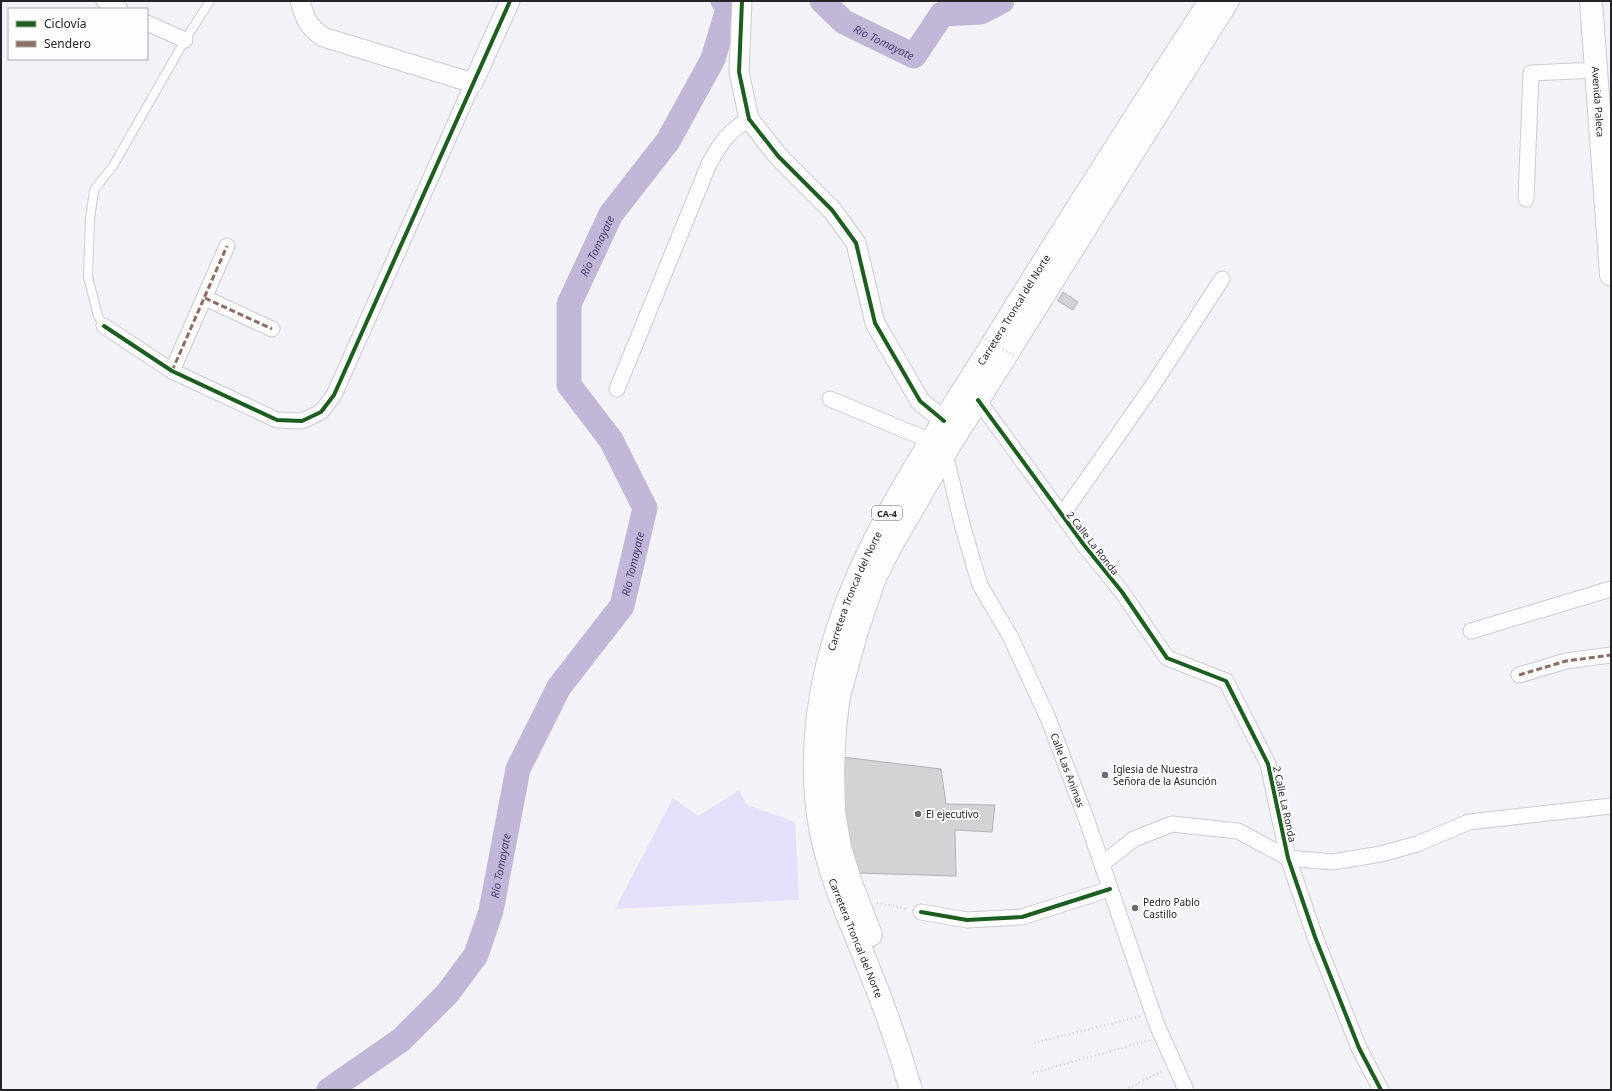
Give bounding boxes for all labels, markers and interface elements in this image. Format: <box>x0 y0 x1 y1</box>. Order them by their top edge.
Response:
legend <box>8 8 148 60</box>
text: Ciclovía <box>44 15 86 32</box>
water label: Río Tomayate <box>851 20 917 63</box>
text: Sendero <box>44 35 91 52</box>
street label: Avenida Paleca <box>1589 66 1608 137</box>
water label: Río Tomayate <box>576 212 617 278</box>
street label: Carretera Troncal del Norte <box>974 251 1053 368</box>
road number: CA-4 <box>872 506 902 520</box>
street label: 2 Calle La Ronda <box>1064 508 1122 578</box>
street label: Carretera Troncal del Norte <box>824 528 885 652</box>
water label: Río Tomayate <box>617 530 647 597</box>
street label: Calle Las Animas <box>1047 731 1088 810</box>
place label: Iglesia de Nuestra Señora de la Asunción <box>1113 762 1217 788</box>
street label: 2 Calle La Ronda <box>1270 765 1300 843</box>
marker: Iglesia de Nuestra Señora de la Asunción <box>1100 770 1110 780</box>
place label: El ejecutivo <box>926 807 979 821</box>
marker: El ejecutivo <box>913 809 923 819</box>
water label: Río Tomayate <box>486 831 513 899</box>
street label: Carretera Troncal del Norte <box>826 876 887 1000</box>
place label: Pedro Pablo Castillo <box>1143 895 1200 921</box>
marker: Pedro Pablo Castillo <box>1130 903 1140 913</box>

